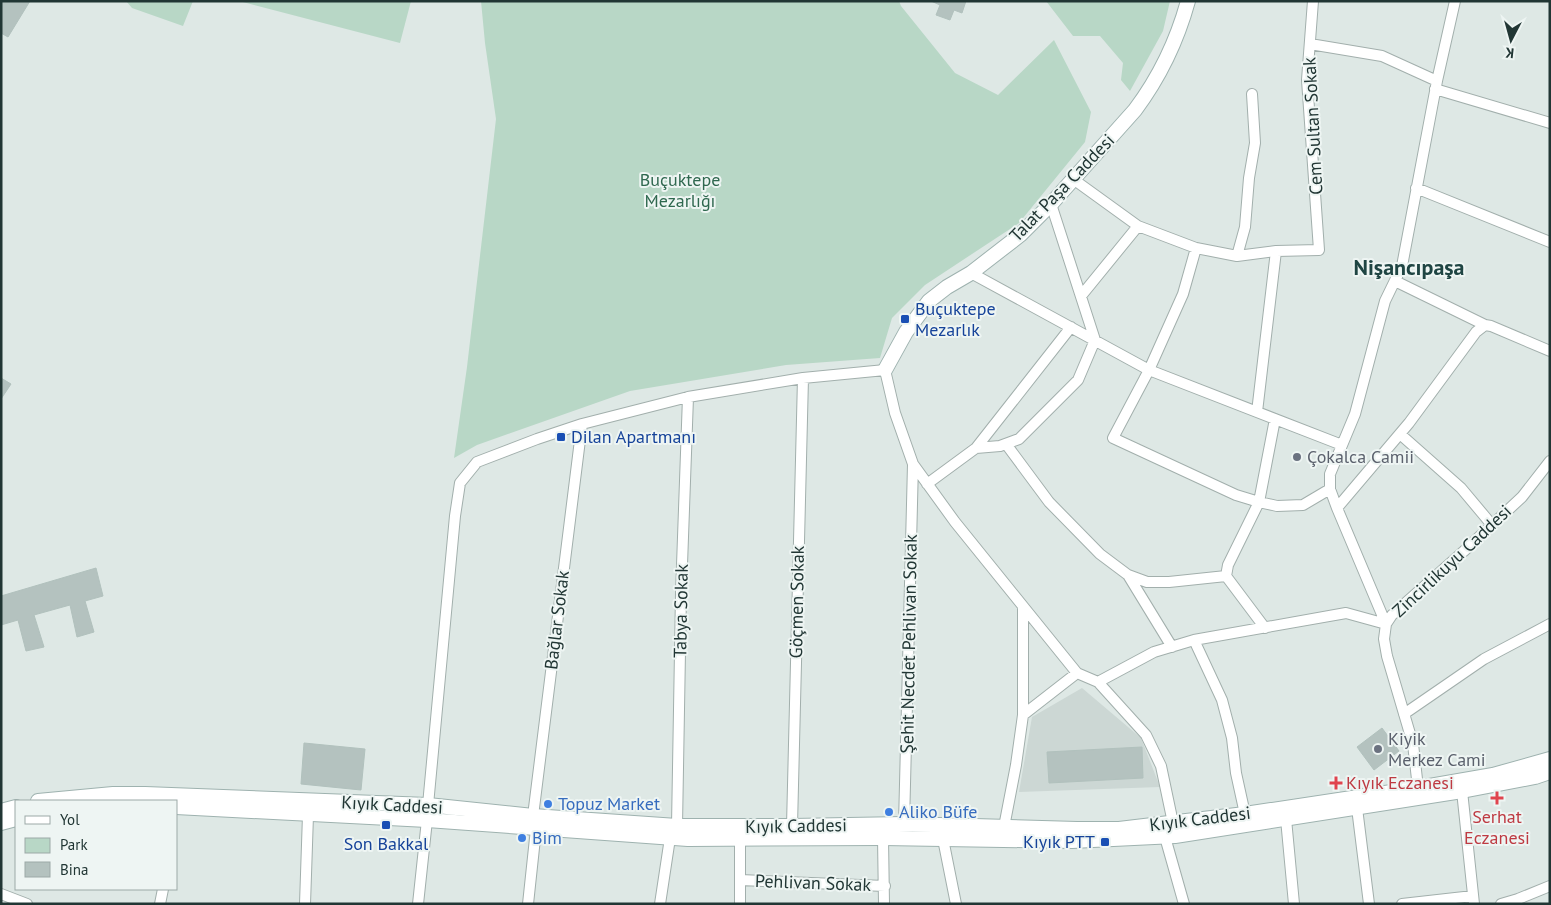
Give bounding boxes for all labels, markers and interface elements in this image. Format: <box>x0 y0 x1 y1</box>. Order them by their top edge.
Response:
north arrow <box>1486 15 1536 65</box>
text: K <box>1504 43 1515 62</box>
street label: Cem Sultan Sokak <box>1297 56 1328 195</box>
street label: Talat Paşa Caddesi <box>1004 129 1119 247</box>
park label: Buçuktepe Mezarlığı <box>640 168 720 212</box>
district label: Nişancıpaşa <box>1354 253 1465 281</box>
place label: Buçuktepe Mezarlık <box>915 297 996 341</box>
marker: Buçuktepe Mezarlık <box>899 313 911 325</box>
place label: Dilan Apartmanı <box>571 425 696 448</box>
marker: Dilan Apartmanı <box>555 431 567 443</box>
place label: Çokalca Camii <box>1307 445 1414 468</box>
marker: Çokalca Camii <box>1291 451 1303 463</box>
street label: Zincirlikuyu Caddesi <box>1387 499 1516 622</box>
street label: Şehit Necdet Pehlivan Sokak <box>895 534 922 754</box>
street label: Göçmen Sokak <box>784 545 809 658</box>
street label: Tabya Sokak <box>668 563 693 658</box>
street label: Bağlar Sokak <box>539 569 574 671</box>
place label: Kiyik Merkez Cami <box>1388 727 1486 771</box>
marker: Kiyik Merkez Cami <box>1372 743 1384 755</box>
place label: Kıyık Eczanesi <box>1346 771 1454 794</box>
marker: Kıyık Eczanesi <box>1330 777 1342 789</box>
street label: Kıyık Caddesi <box>341 790 443 819</box>
place label: Topuz Market <box>558 792 660 815</box>
marker: Serhat Eczanesi <box>1491 792 1503 804</box>
marker: Topuz Market <box>542 798 554 810</box>
legend <box>15 800 178 890</box>
place label: Aliko Büfe <box>899 800 977 823</box>
street label: Kıyık Caddesi <box>1148 801 1252 836</box>
place label: Serhat Eczanesi <box>1464 805 1530 849</box>
marker: Aliko Büfe <box>883 806 895 818</box>
text: Yol <box>60 810 80 829</box>
street label: Kıyık Caddesi <box>745 813 847 838</box>
marker: Son Bakkal <box>380 819 392 831</box>
place label: Bim <box>532 826 562 849</box>
place label: Kıyık PTT <box>1023 830 1095 853</box>
place label: Son Bakkal <box>344 832 429 855</box>
marker: Bim <box>516 832 528 844</box>
text: Park <box>60 835 88 854</box>
marker: Kıyık PTT <box>1099 836 1111 848</box>
text: Bina <box>60 860 88 879</box>
street label: Pehlivan Sokak <box>755 869 872 896</box>

